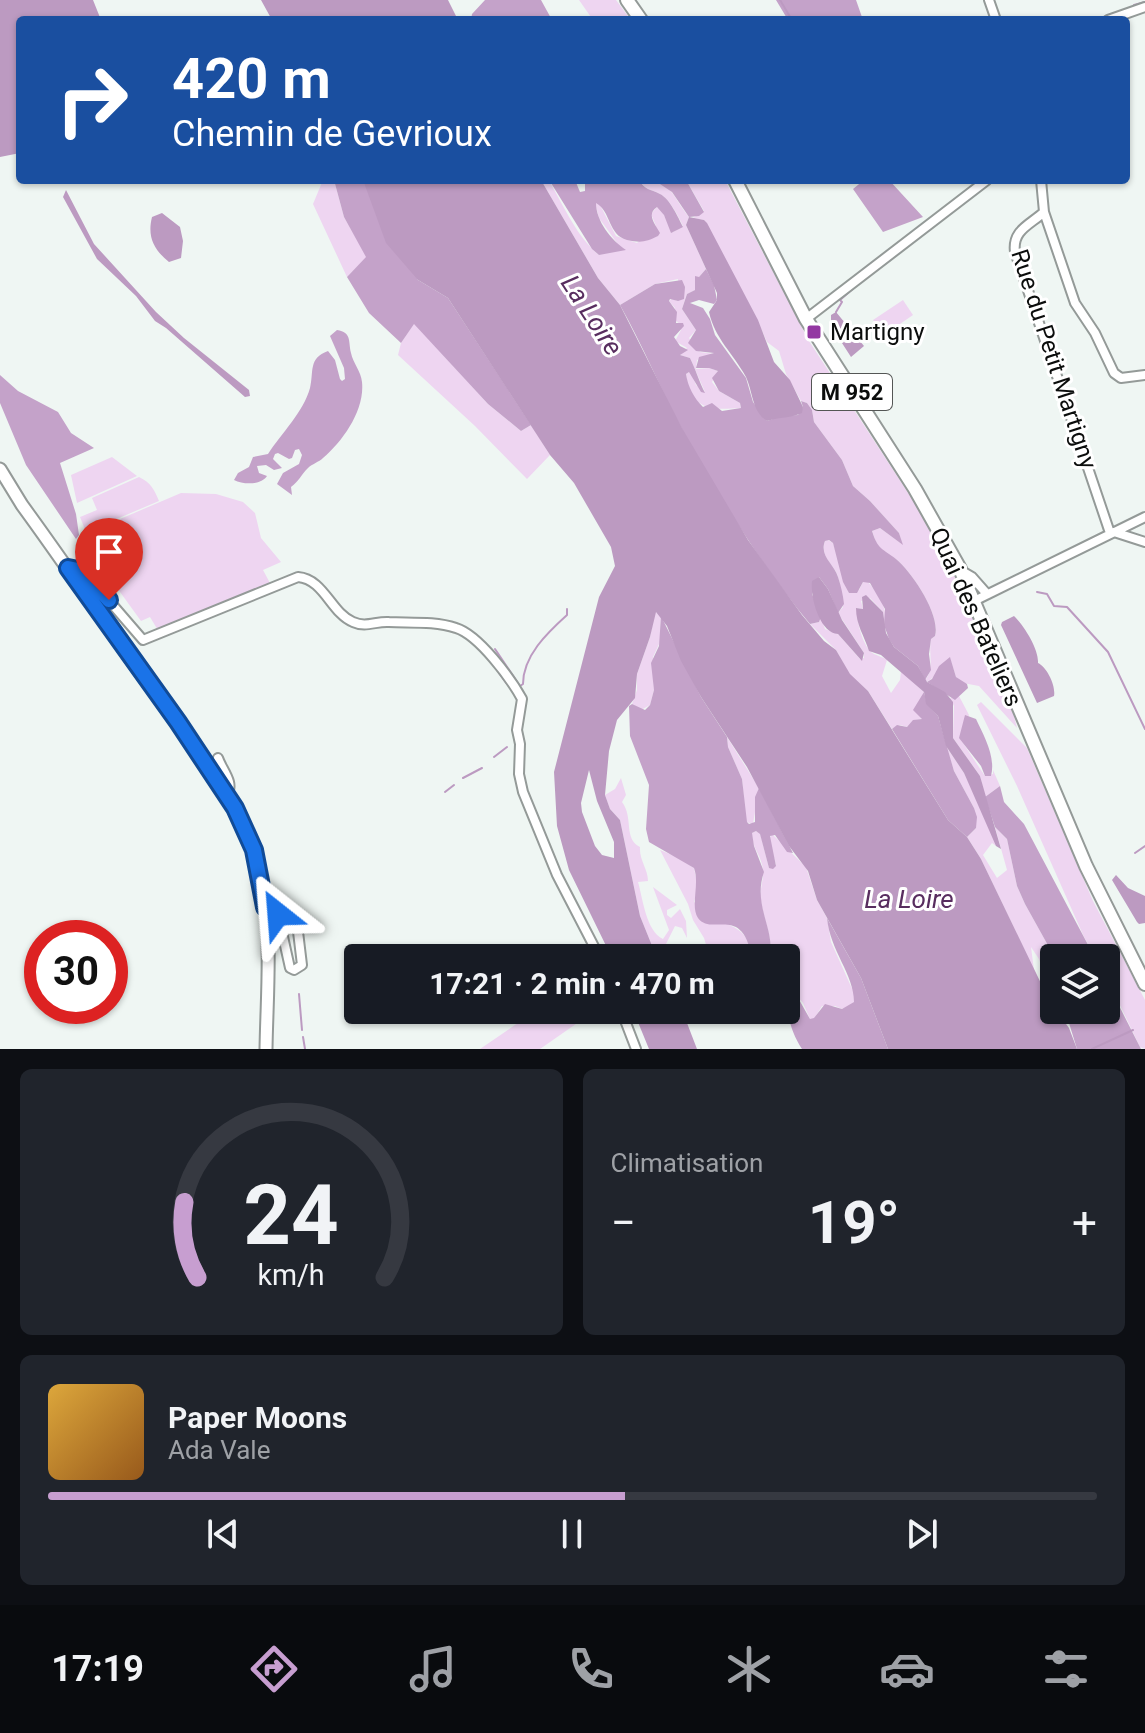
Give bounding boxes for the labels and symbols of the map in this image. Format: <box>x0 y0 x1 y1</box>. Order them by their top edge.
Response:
street label: Rue du Petit Martigny <box>1005 246 1103 473</box>
water label: La Loire <box>555 269 629 361</box>
place label: Martigny <box>830 318 925 346</box>
marker: Martigny <box>805 323 823 341</box>
road number: M 952 <box>812 374 892 410</box>
pin <box>75 518 143 600</box>
street label: Quai des Bateliers <box>924 523 1028 711</box>
position arrow <box>236 872 320 956</box>
water label: La Loire <box>864 884 954 914</box>
speed limit sign: 30 <box>24 920 128 1024</box>

